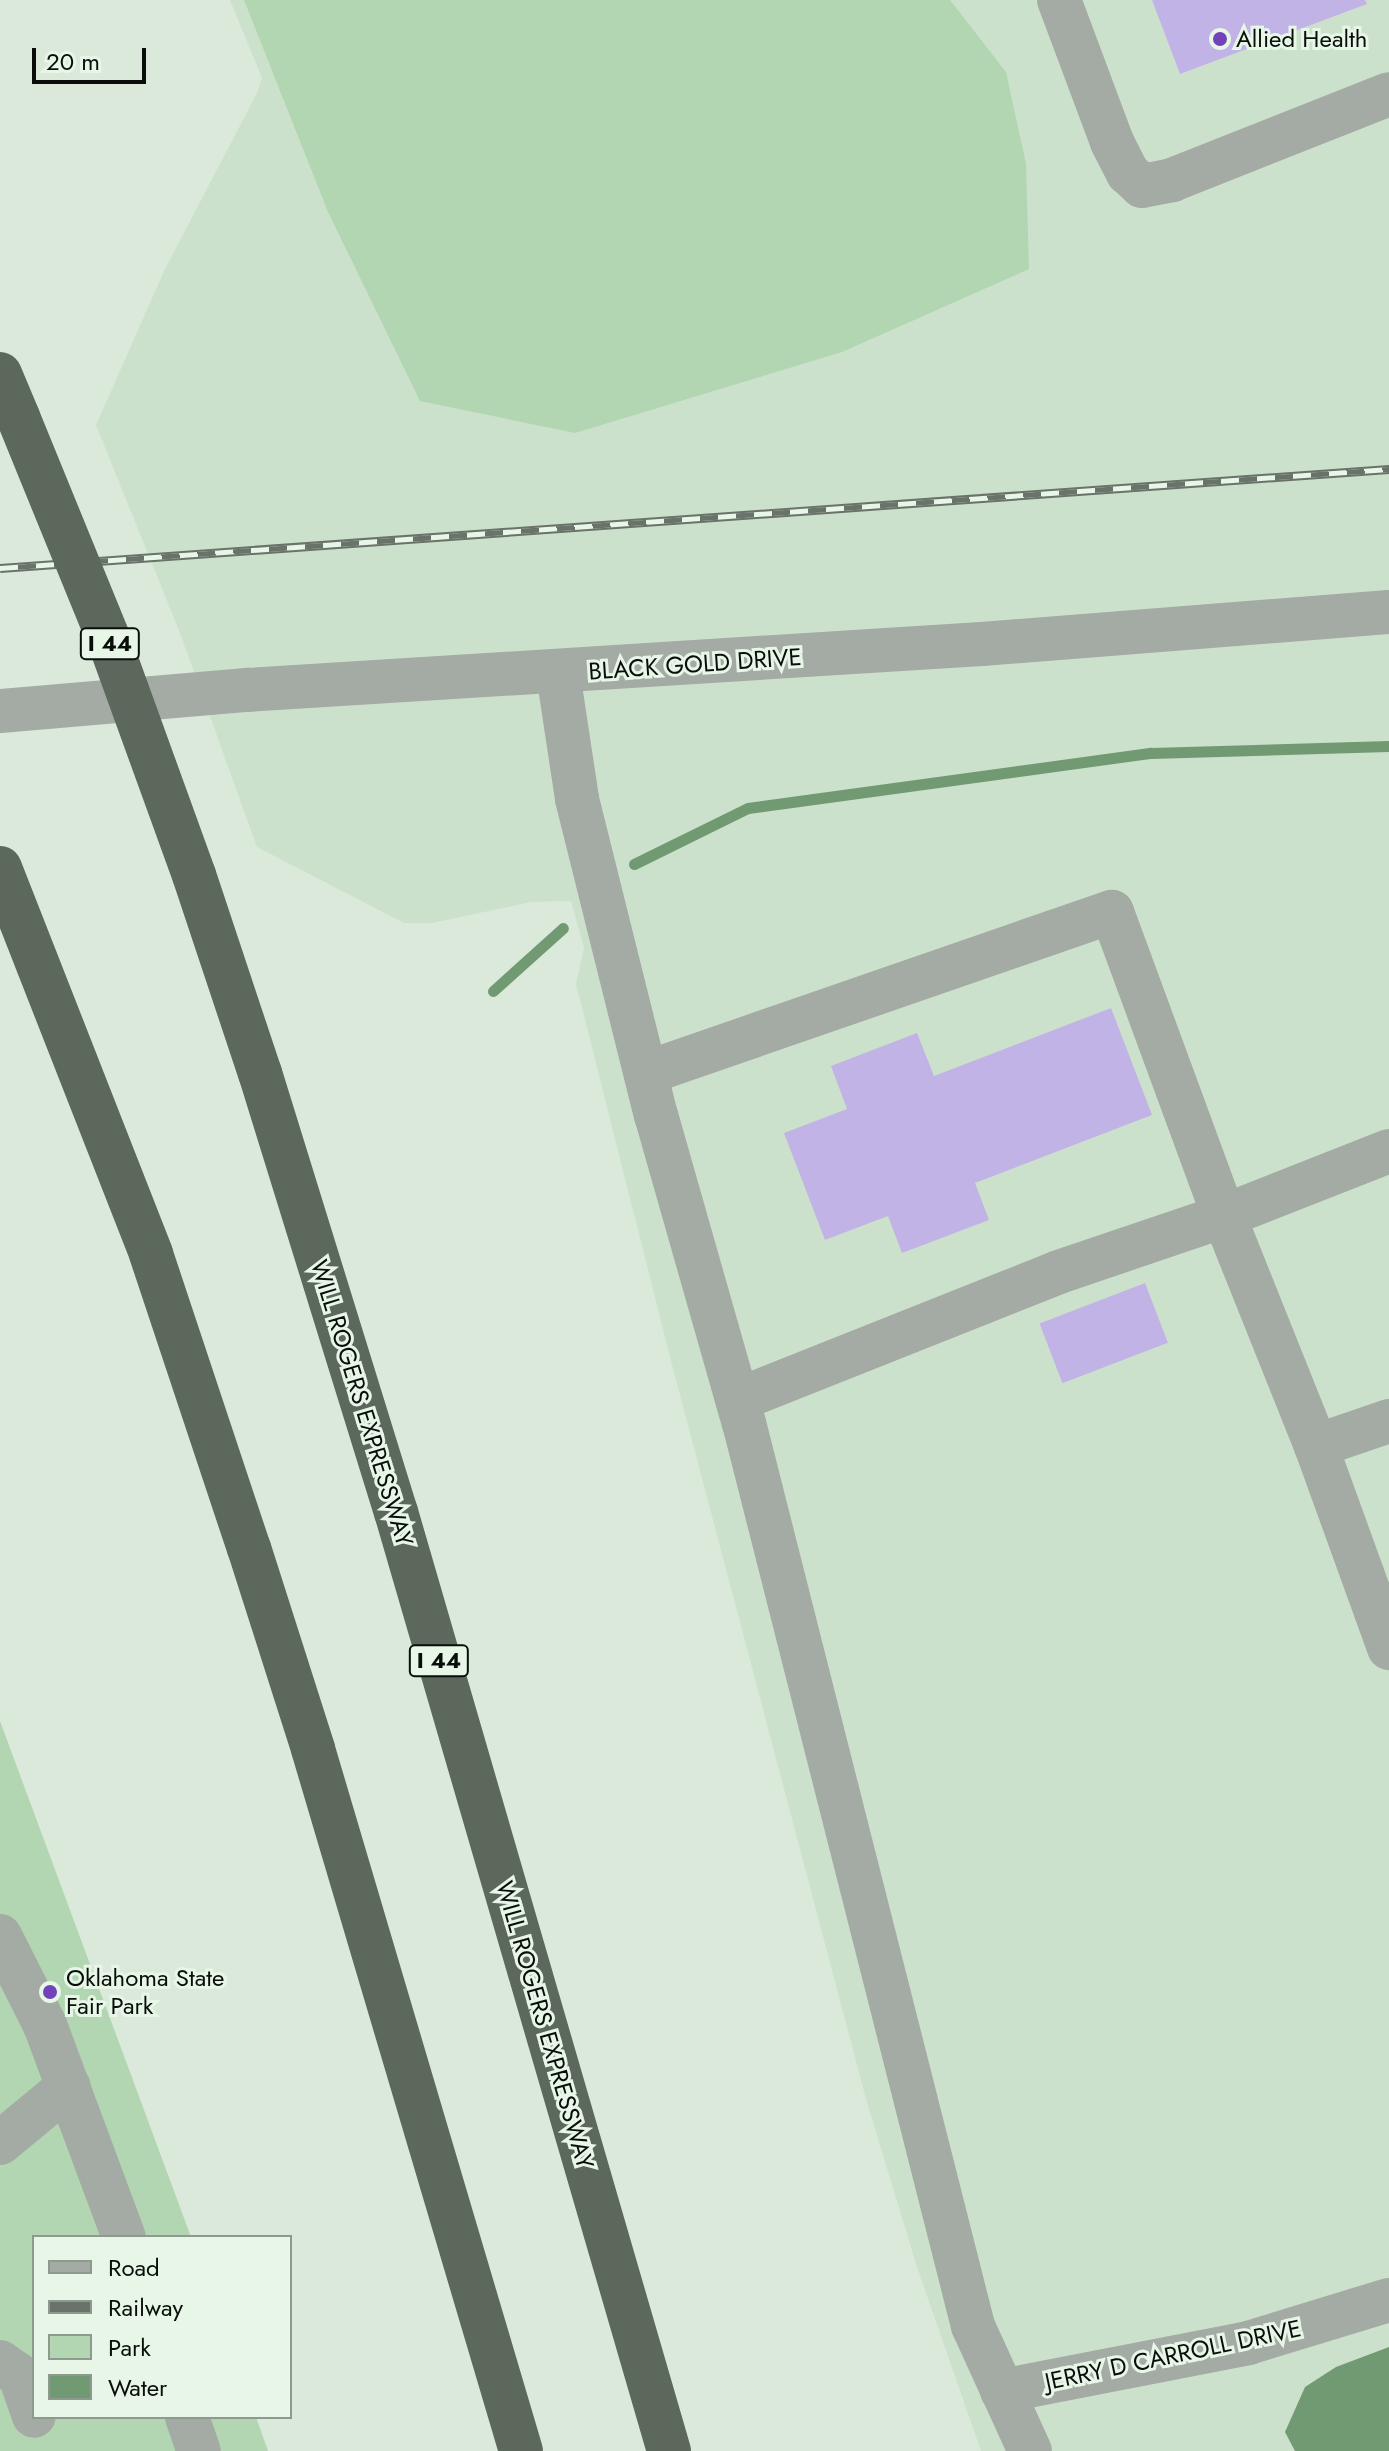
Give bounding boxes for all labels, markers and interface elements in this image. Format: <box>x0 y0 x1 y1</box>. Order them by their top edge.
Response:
place label: Allied Health <box>1236 25 1367 53</box>
marker: Allied Health <box>1211 30 1229 48</box>
scale bar <box>36 32 150 82</box>
text: 20 m <box>46 44 100 79</box>
road number: I 44 <box>78 626 142 662</box>
street label: BLACK GOLD DRIVE <box>587 642 803 686</box>
street label: WILL ROGERS EXPRESSWAY <box>305 1256 419 1550</box>
road number: I 44 <box>407 1643 471 1679</box>
street label: WILL ROGERS EXPRESSWAY <box>490 1878 600 2172</box>
place label: Oklahoma State Fair Park <box>66 1964 224 2020</box>
marker: Oklahoma State Fair Park <box>41 1983 59 2001</box>
legend <box>32 2235 292 2419</box>
text: Road <box>108 2250 160 2285</box>
text: Railway <box>108 2290 183 2325</box>
street label: JERRY D CARROLL DRIVE <box>1042 2314 1304 2396</box>
text: Park <box>108 2330 151 2365</box>
text: Water <box>108 2370 167 2405</box>

